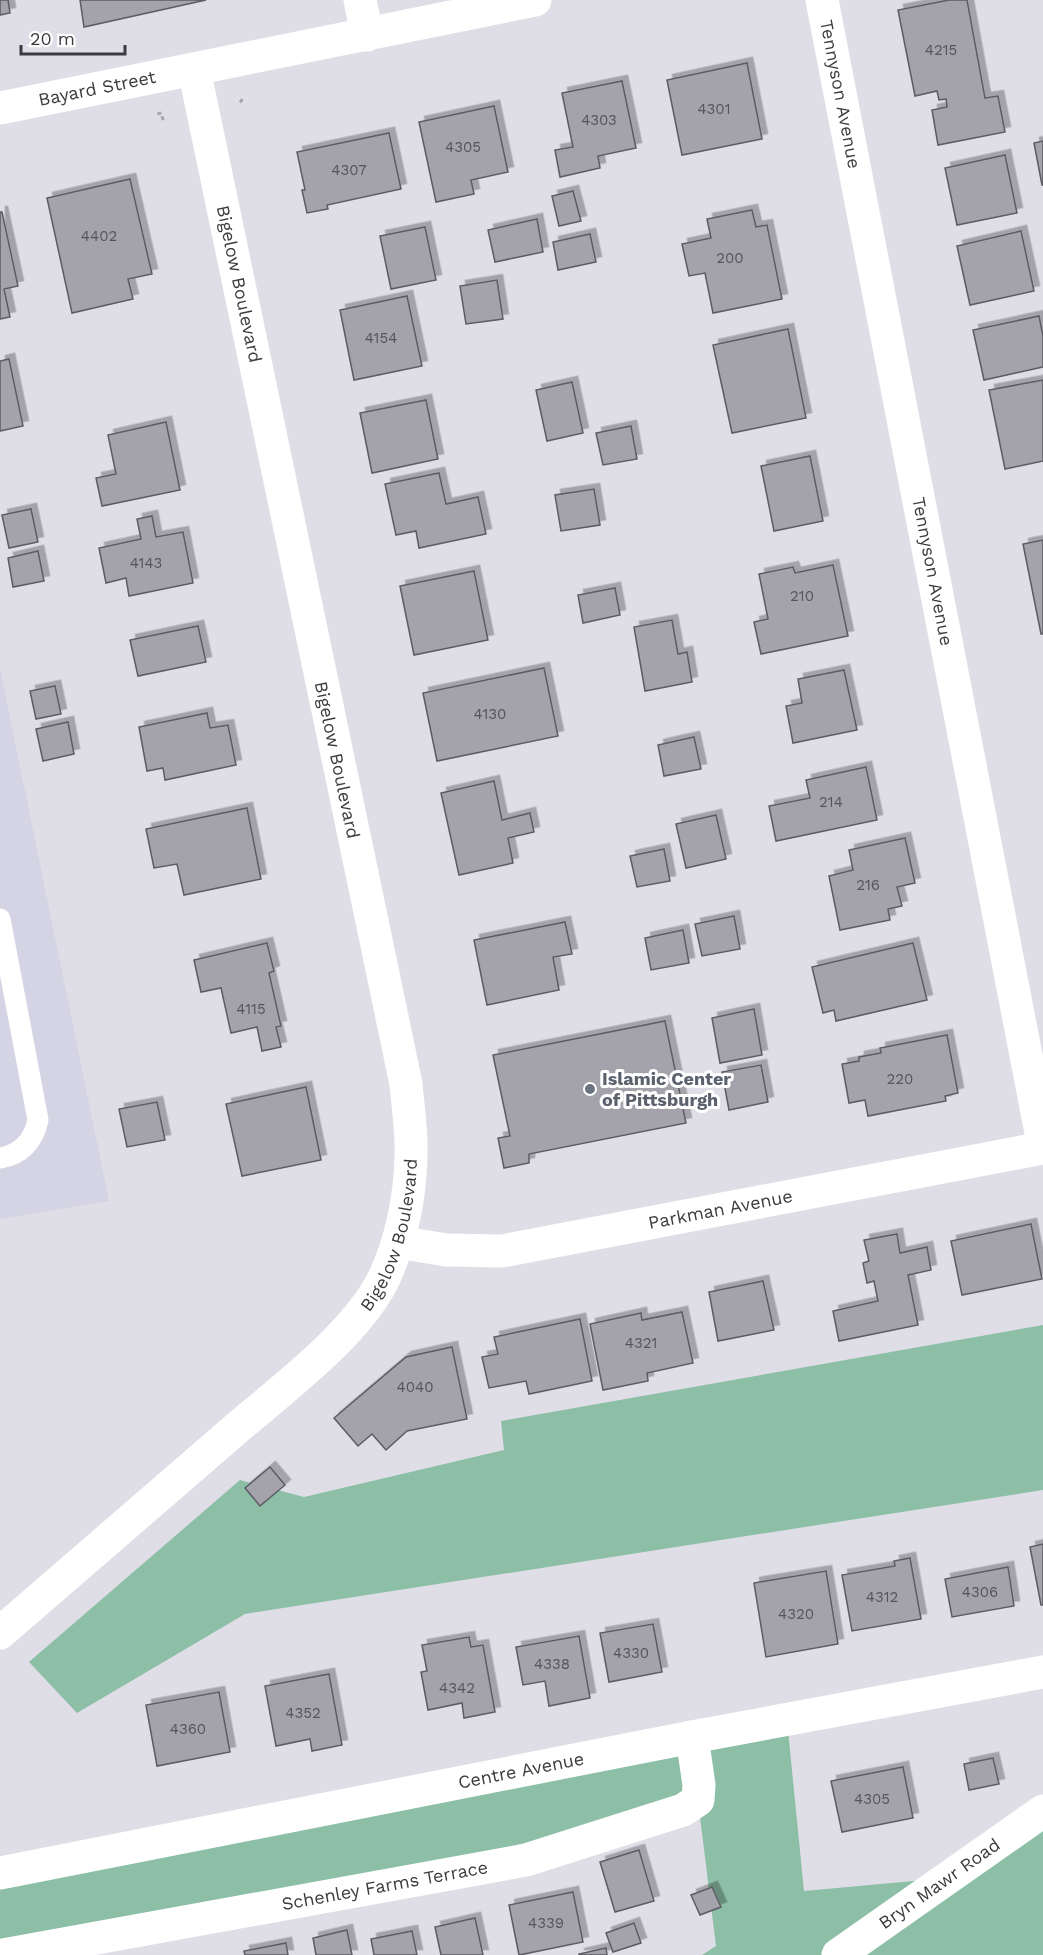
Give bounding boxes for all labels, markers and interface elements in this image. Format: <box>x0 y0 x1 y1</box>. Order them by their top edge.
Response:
scale bar <box>21 18 124 56</box>
street label: Tennyson Avenue <box>816 18 865 170</box>
text: 20 m <box>30 28 75 49</box>
house number: 4215 <box>925 41 957 59</box>
street label: Bayard Street <box>36 66 158 110</box>
house number: 4301 <box>697 100 731 118</box>
house number: 4303 <box>581 111 617 129</box>
house number: 4305 <box>445 138 481 156</box>
house number: 4307 <box>331 161 367 179</box>
street label: Bigelow Boulevard <box>213 203 266 364</box>
house number: 4402 <box>81 227 117 245</box>
house number: 200 <box>716 249 744 267</box>
house number: 4154 <box>365 329 397 347</box>
street label: Tennyson Avenue <box>908 495 958 647</box>
house number: 4143 <box>130 554 162 572</box>
house number: 210 <box>790 587 814 605</box>
street label: Bigelow Boulevard <box>311 679 364 840</box>
house number: 4130 <box>474 705 506 723</box>
house number: 214 <box>819 793 843 811</box>
house number: 216 <box>856 876 880 894</box>
house number: 4115 <box>236 1000 266 1018</box>
place label: Islamic Center of Pittsburgh <box>602 1068 731 1110</box>
house number: 220 <box>887 1070 913 1088</box>
marker: Islamic Center of Pittsburgh <box>583 1082 597 1096</box>
street label: Bigelow Boulevard <box>356 1158 421 1315</box>
street label: Parkman Avenue <box>646 1185 794 1233</box>
house number: 4321 <box>625 1334 657 1352</box>
house number: 4040 <box>397 1378 434 1396</box>
house number: 4306 <box>962 1583 998 1601</box>
house number: 4312 <box>866 1588 898 1606</box>
house number: 4320 <box>778 1605 814 1623</box>
house number: 4330 <box>613 1644 649 1662</box>
house number: 4338 <box>534 1655 570 1673</box>
house number: 4342 <box>439 1679 475 1697</box>
house number: 4352 <box>285 1704 321 1722</box>
house number: 4360 <box>170 1720 206 1738</box>
street label: Centre Avenue <box>456 1747 586 1793</box>
house number: 4305 <box>854 1790 890 1808</box>
street label: Bryn Mawr Road <box>875 1834 1004 1933</box>
street label: Schenley Farms Terrace <box>280 1856 489 1914</box>
house number: 4339 <box>528 1914 564 1932</box>

